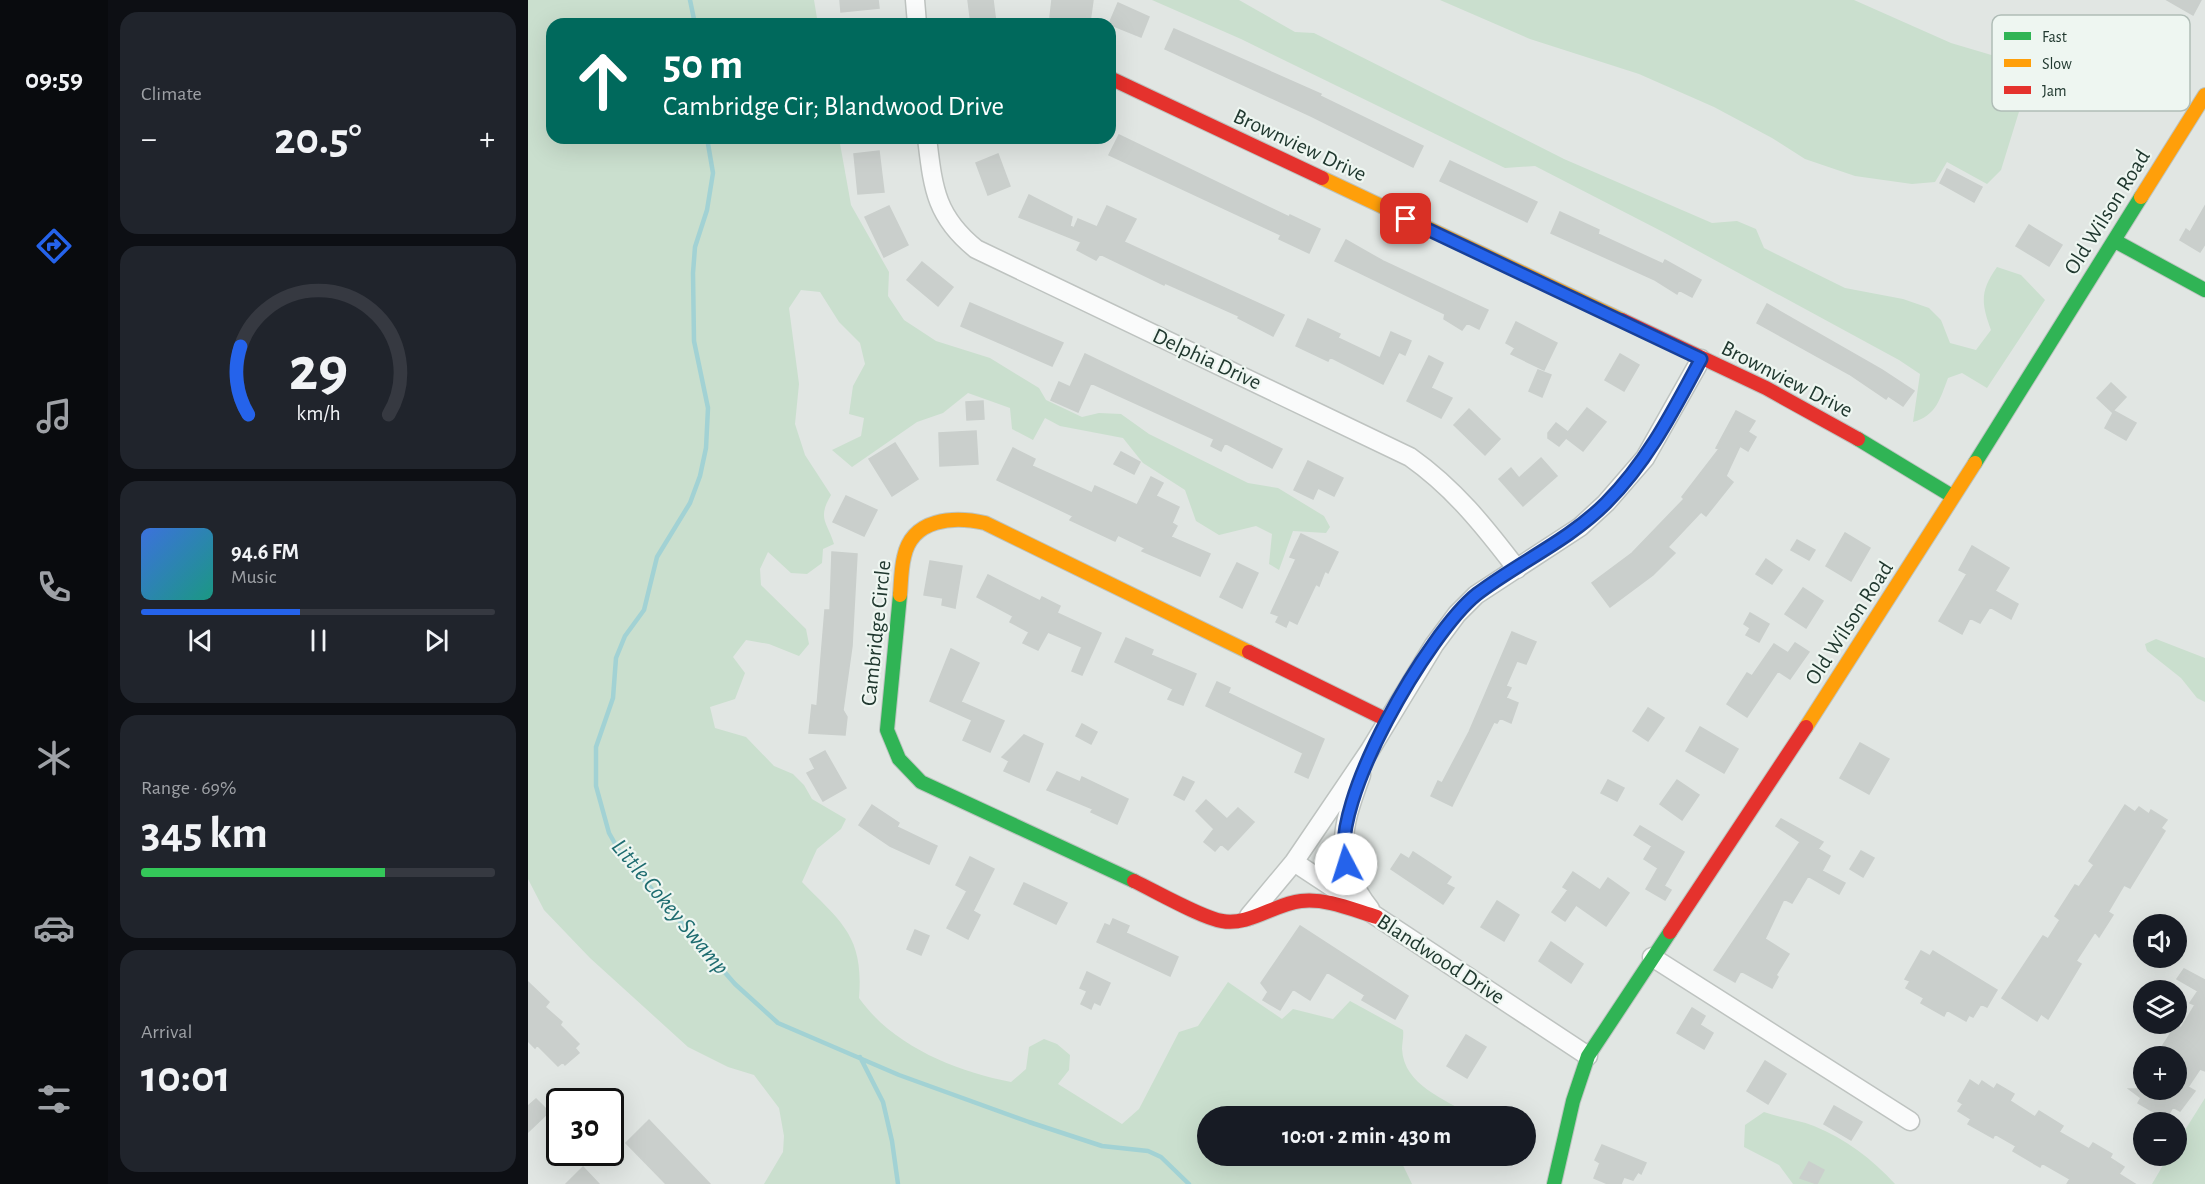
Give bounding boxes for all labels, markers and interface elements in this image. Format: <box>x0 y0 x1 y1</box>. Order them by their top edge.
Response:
legend <box>1992 15 2190 111</box>
text: Fast <box>2042 29 2067 45</box>
icon: ahead <box>564 42 642 120</box>
text: 50 m <box>663 44 743 86</box>
text: Slow <box>2042 56 2072 72</box>
text: 09:59 <box>25 66 83 93</box>
text: Jam <box>2042 83 2067 99</box>
text: Climate <box>141 84 202 104</box>
text: Cambridge Cir; Blandwood Drive <box>663 93 1004 120</box>
street label: Brownview Drive <box>1230 105 1370 185</box>
text: 20.5° <box>274 117 362 162</box>
text: − <box>141 123 157 156</box>
text: + <box>479 123 495 156</box>
street label: Old Wilson Road <box>2060 146 2154 278</box>
pin <box>1380 193 1431 244</box>
icon: arrive <box>1389 202 1422 235</box>
icon: directions <box>33 225 75 267</box>
street label: Delphia Drive <box>1149 324 1265 394</box>
street label: Brownview Drive <box>1718 337 1856 421</box>
text: 29 <box>288 339 348 401</box>
icon: music <box>33 395 75 437</box>
text: km/h <box>296 403 340 424</box>
text: 94.6 FM <box>231 541 299 563</box>
street label: Old Wilson Road <box>1801 557 1897 689</box>
street label: Cambridge Circle <box>857 559 895 707</box>
icon: phone <box>33 566 75 608</box>
text: Music <box>231 567 277 587</box>
icon: previous <box>184 624 217 657</box>
icon: pause <box>302 624 335 657</box>
icon: next <box>420 624 453 657</box>
icon: climate <box>33 737 75 779</box>
text: Range · 69% <box>141 778 236 798</box>
text: 345 km <box>141 811 268 856</box>
position arrow <box>1314 832 1378 896</box>
water label: Little Cokey Swamp <box>607 835 733 979</box>
icon: car <box>33 907 75 949</box>
street label: Blandwood Drive <box>1373 910 1509 1008</box>
map controls <box>2133 914 2187 1166</box>
button: sound <box>2133 914 2187 968</box>
button: layers <box>2133 980 2187 1034</box>
text: Arrival <box>141 1022 192 1042</box>
button: + <box>2133 1046 2187 1100</box>
text: 10:01 <box>141 1055 231 1100</box>
icon: filters <box>33 1078 75 1120</box>
speed limit sign: 30 <box>546 1088 624 1166</box>
button: − <box>2133 1112 2187 1166</box>
text: 10:01 · 2 min · 430 m <box>1282 1125 1451 1147</box>

